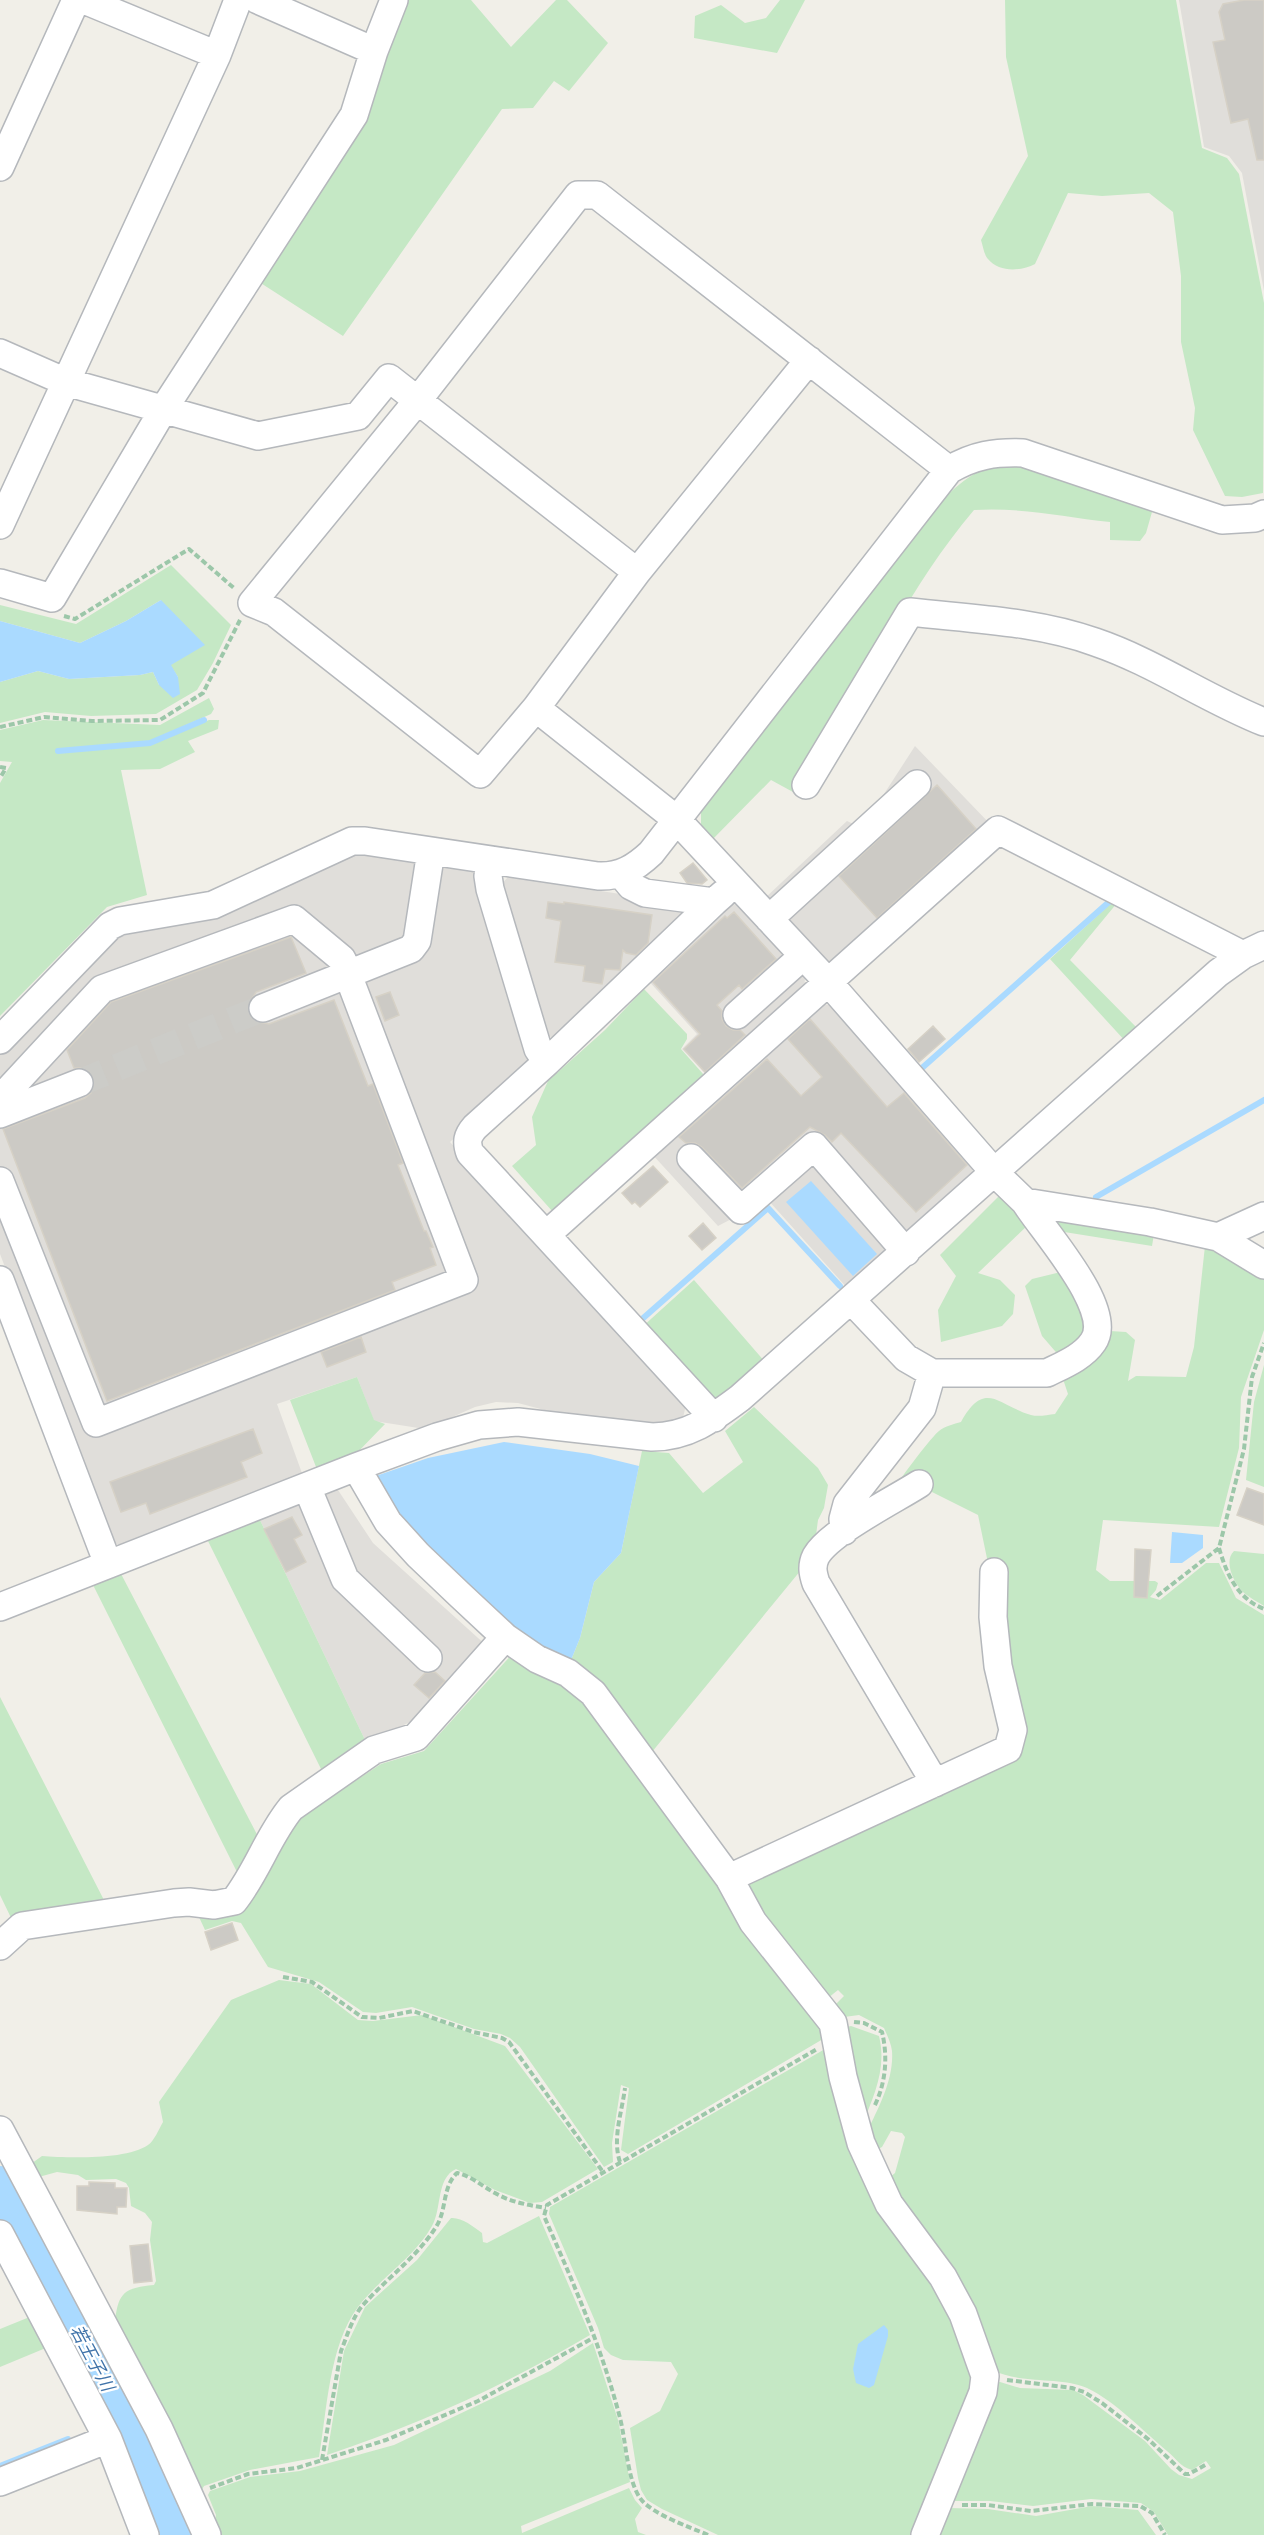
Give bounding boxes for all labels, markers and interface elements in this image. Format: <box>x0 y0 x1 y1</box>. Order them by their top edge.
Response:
water label: 若王子川 <box>66 2321 120 2396</box>

